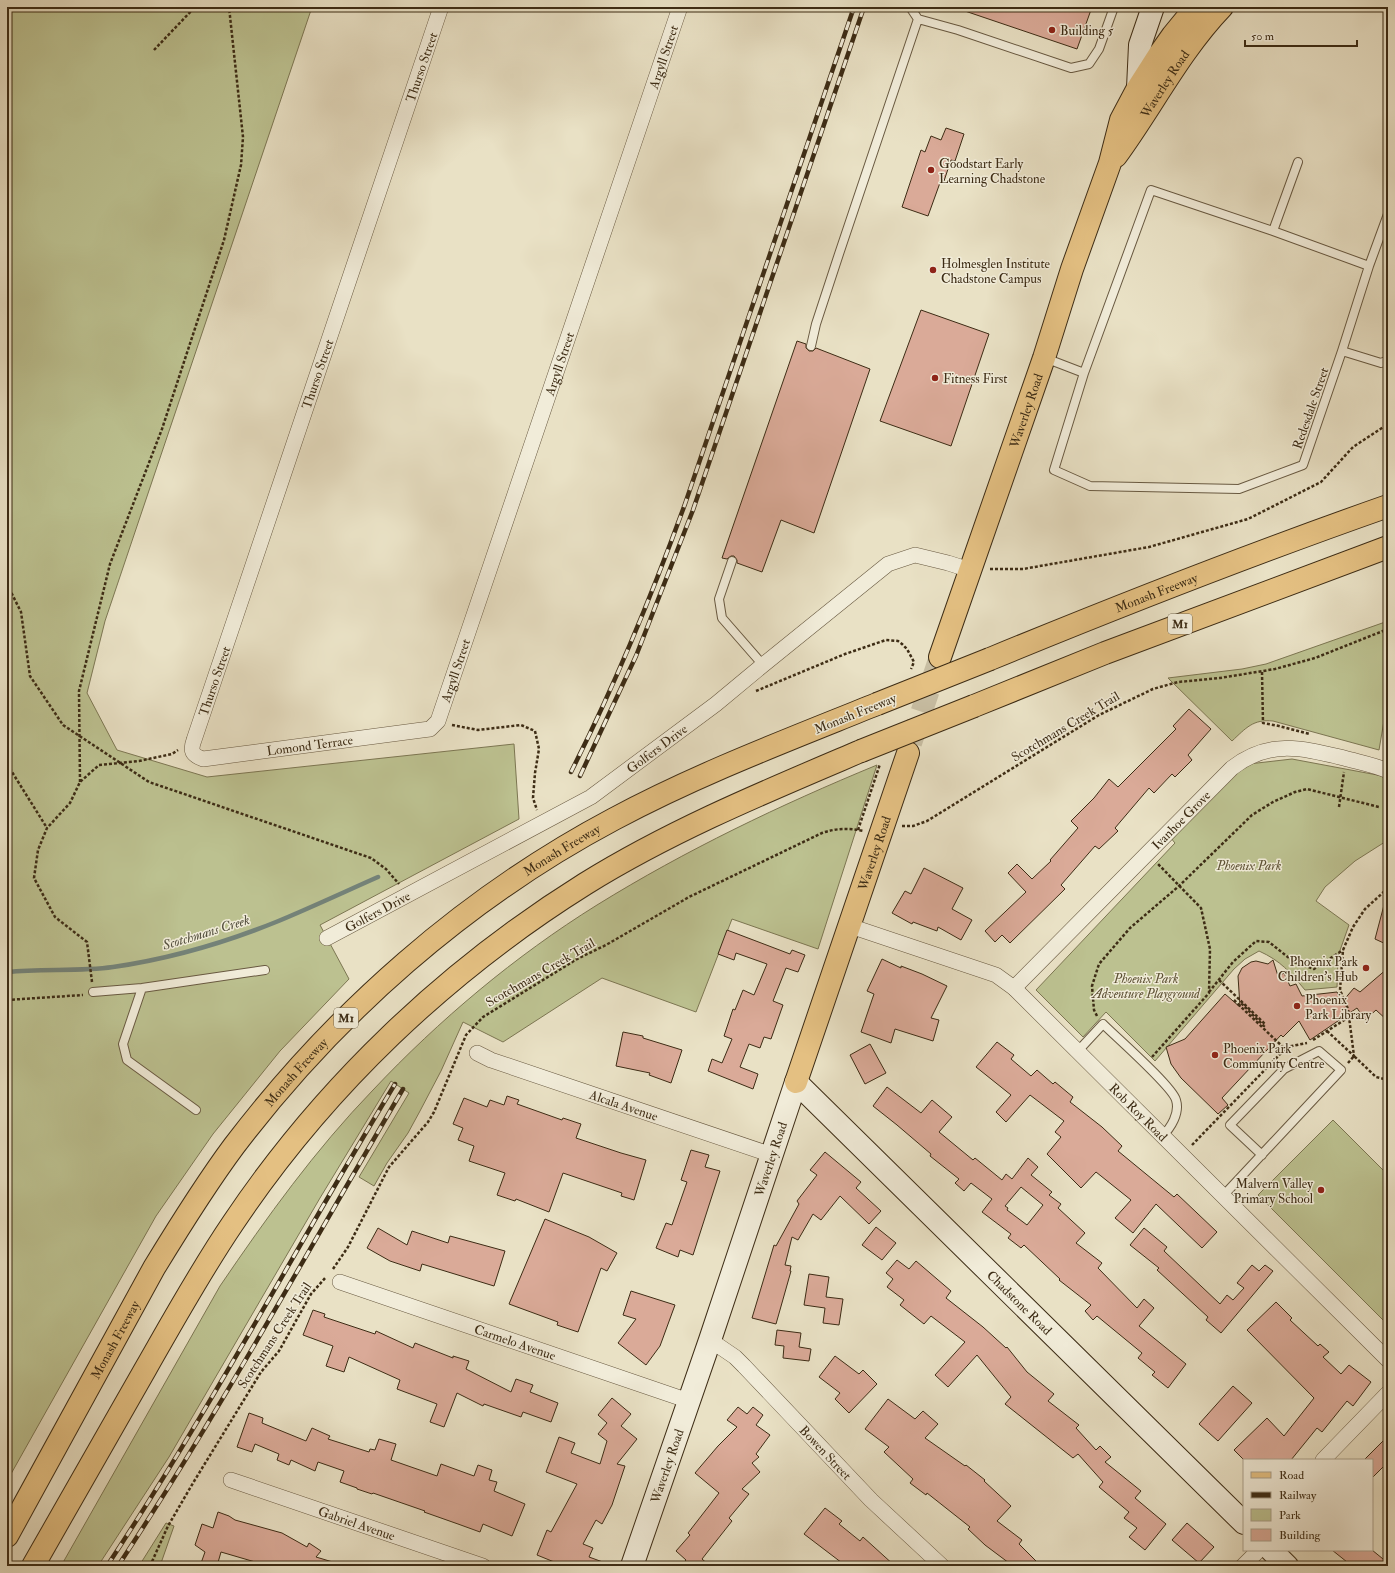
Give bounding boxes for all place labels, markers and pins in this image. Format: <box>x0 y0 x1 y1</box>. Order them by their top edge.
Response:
place label: Building 5 <box>1060 23 1114 39</box>
marker: Building 5 <box>1047 25 1057 35</box>
place label: Goodstart Early Learning Chadstone <box>939 156 1046 187</box>
marker: Goodstart Early Learning Chadstone <box>926 165 936 175</box>
place label: Holmesglen Institute Chadstone Campus <box>941 256 1051 288</box>
marker: Holmesglen Institute Chadstone Campus <box>928 265 938 275</box>
place label: Fitness First <box>943 371 1007 387</box>
marker: Fitness First <box>930 373 940 383</box>
place label: Phoenix Park Children's Hub <box>1278 954 1359 985</box>
marker: Phoenix Park Children's Hub <box>1361 963 1371 973</box>
place label: Phoenix Park Library <box>1305 992 1372 1024</box>
marker: Phoenix Park Library <box>1292 1001 1302 1011</box>
place label: Phoenix Park Community Centre <box>1223 1041 1325 1073</box>
marker: Phoenix Park Community Centre <box>1210 1050 1220 1060</box>
place label: Malvern Valley Primary School <box>1233 1176 1314 1208</box>
marker: Malvern Valley Primary School <box>1316 1185 1326 1195</box>

